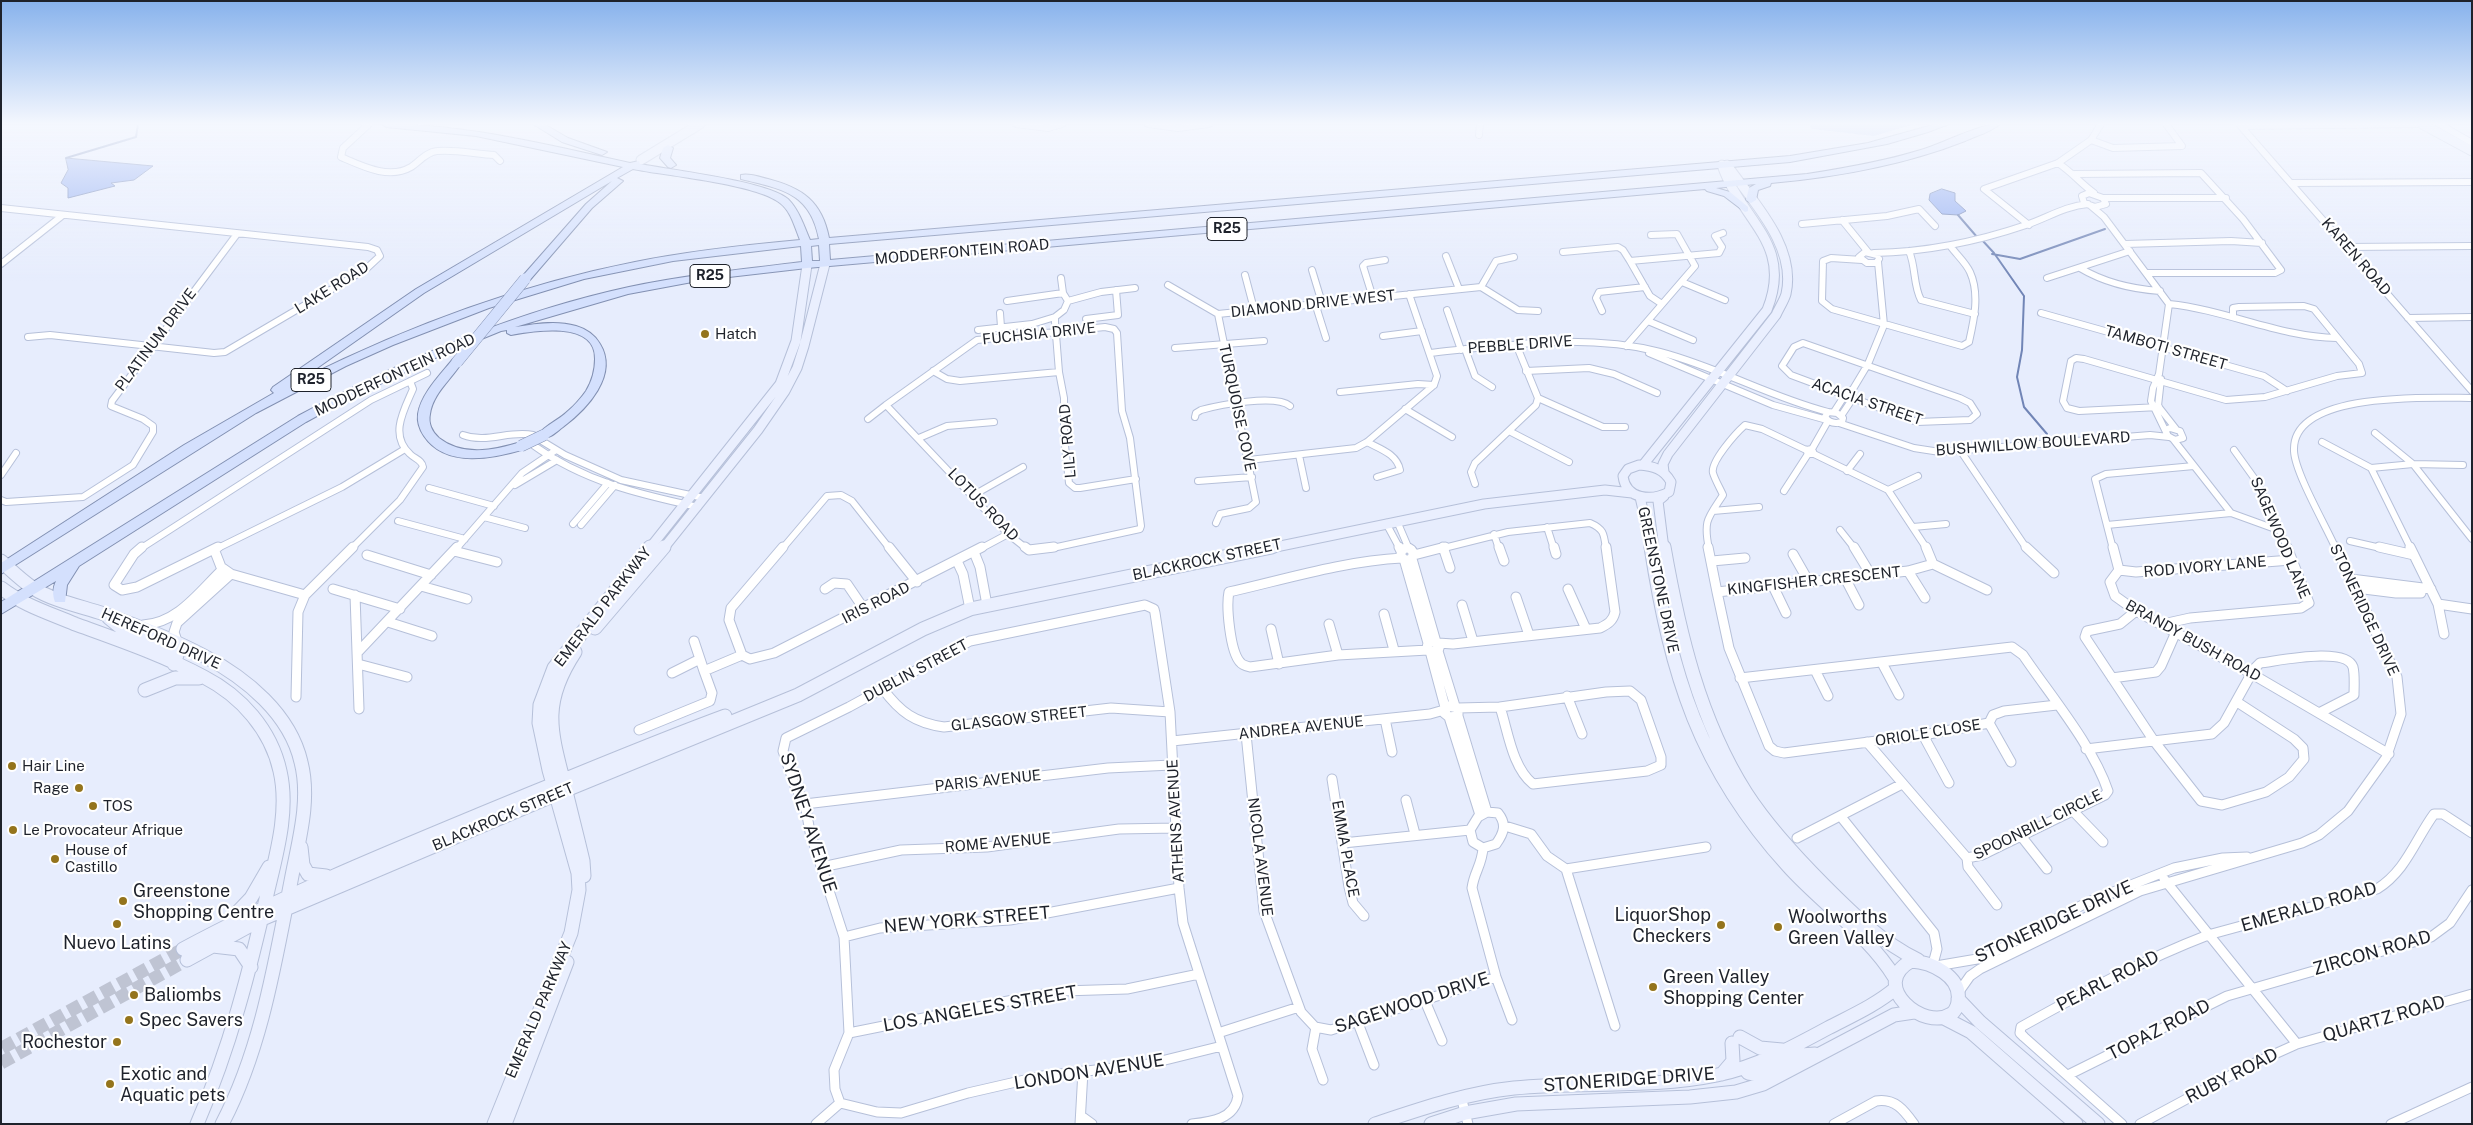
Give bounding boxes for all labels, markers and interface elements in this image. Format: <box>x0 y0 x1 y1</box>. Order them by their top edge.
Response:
street label: KAREN ROAD <box>2317 214 2395 300</box>
road number: R25 <box>1207 218 1247 240</box>
street label: MODDERFONTEIN ROAD <box>874 235 1050 269</box>
street label: LAKE ROAD <box>292 258 372 318</box>
road number: R25 <box>690 264 730 288</box>
street label: PLATINUM DRIVE <box>112 285 200 395</box>
street label: DIAMOND DRIVE WEST <box>1230 286 1396 322</box>
street label: FUCHSIA DRIVE <box>981 319 1097 349</box>
street label: TAMBOTI STREET <box>2103 322 2229 374</box>
place label: Hatch <box>715 325 757 343</box>
marker: Hatch <box>699 328 711 340</box>
street label: MODDERFONTEIN ROAD <box>312 330 478 420</box>
street label: PEBBLE DRIVE <box>1467 332 1573 358</box>
street label: TURQUOISE COVE <box>1215 343 1259 473</box>
road number: R25 <box>291 368 331 392</box>
street label: ACACIA STREET <box>1809 375 1925 429</box>
street label: LILY ROAD <box>1056 403 1080 479</box>
street label: BUSHWILLOW BOULEVARD <box>1935 428 2131 460</box>
street label: LOTUS ROAD <box>944 465 1022 545</box>
street label: SAGEWOOD LANE <box>2246 474 2314 602</box>
street label: GREENSTONE DRIVE <box>1634 505 1682 655</box>
street label: BLACKROCK STREET <box>1131 535 1283 585</box>
street label: STONERIDGE DRIVE <box>2326 541 2402 679</box>
street label: EMERALD PARKWAY <box>551 544 655 670</box>
street label: ROD IVORY LANE <box>2143 553 2267 581</box>
street label: KINGFISHER CRESCENT <box>1726 563 1902 599</box>
street label: IRIS ROAD <box>839 578 913 628</box>
street label: BRANDY BUSH ROAD <box>2122 596 2264 686</box>
street label: HEREFORD DRIVE <box>99 605 223 673</box>
street label: DUBLIN STREET <box>861 636 971 706</box>
street label: GLASGOW STREET <box>950 703 1088 735</box>
street label: ANDREA AVENUE <box>1238 712 1364 744</box>
street label: ORIOLE CLOSE <box>1874 716 1982 750</box>
street label: SYDNEY AVENUE <box>775 750 841 896</box>
place label: Hair Line <box>22 757 85 775</box>
street label: ATHENS AVENUE <box>1164 759 1188 883</box>
marker: Hair Line <box>6 760 18 772</box>
street label: PARIS AVENUE <box>934 766 1042 796</box>
place label: Rage <box>33 779 69 797</box>
street label: BLACKROCK STREET <box>430 779 576 855</box>
marker: Rage <box>73 782 85 794</box>
street label: SPOONBILL CIRCLE <box>1971 786 2105 864</box>
place label: TOS <box>103 797 133 815</box>
street label: NICOLA AVENUE <box>1244 797 1276 917</box>
street label: EMMA PLACE <box>1328 799 1362 899</box>
marker: TOS <box>87 800 99 812</box>
place label: Le Provocateur Afrique <box>23 821 183 839</box>
marker: Le Provocateur Afrique <box>7 824 19 836</box>
street label: ROME AVENUE <box>944 829 1052 857</box>
place label: House of Castillo <box>65 841 127 876</box>
marker: House of Castillo <box>49 853 61 865</box>
street label: STONERIDGE DRIVE <box>1972 876 2136 968</box>
street label: EMERALD ROAD <box>2238 877 2380 937</box>
place label: Greenstone Shopping Centre <box>133 880 274 922</box>
marker: Greenstone Shopping Centre <box>117 895 129 907</box>
street label: NEW YORK STREET <box>883 902 1051 938</box>
place label: LiquorShop Checkers <box>1614 904 1711 946</box>
place label: Woolworths Green Valley <box>1788 906 1894 949</box>
marker: Nuevo Latins <box>111 918 123 930</box>
marker: LiquorShop Checkers <box>1715 919 1727 931</box>
marker: Woolworths Green Valley <box>1772 921 1784 933</box>
street label: ZIRCON ROAD <box>2310 926 2434 980</box>
place label: Nuevo Latins <box>63 932 171 954</box>
street label: EMERALD PARKWAY <box>502 939 576 1081</box>
street label: PEARL ROAD <box>2053 946 2163 1016</box>
place label: Green Valley Shopping Center <box>1663 966 1804 1009</box>
street label: SAGEWOOD DRIVE <box>1332 968 1492 1038</box>
street label: LOS ANGELES STREET <box>881 981 1079 1037</box>
marker: Green Valley Shopping Center <box>1647 981 1659 993</box>
place label: Baliombs <box>144 984 221 1006</box>
marker: Baliombs <box>128 989 140 1001</box>
street label: QUARTZ ROAD <box>2320 991 2448 1047</box>
street label: TOPAZ ROAD <box>2104 995 2214 1065</box>
place label: Spec Savers <box>139 1009 243 1031</box>
marker: Spec Savers <box>123 1014 135 1026</box>
place label: Rochestor <box>22 1031 107 1053</box>
marker: Rochestor <box>111 1036 123 1048</box>
street label: RUBY ROAD <box>2182 1043 2282 1109</box>
street label: LONDON AVENUE <box>1012 1049 1166 1095</box>
place label: Exotic and Aquatic pets <box>120 1063 225 1106</box>
street label: STONERIDGE DRIVE <box>1542 1063 1716 1097</box>
marker: Exotic and Aquatic pets <box>104 1078 116 1090</box>

